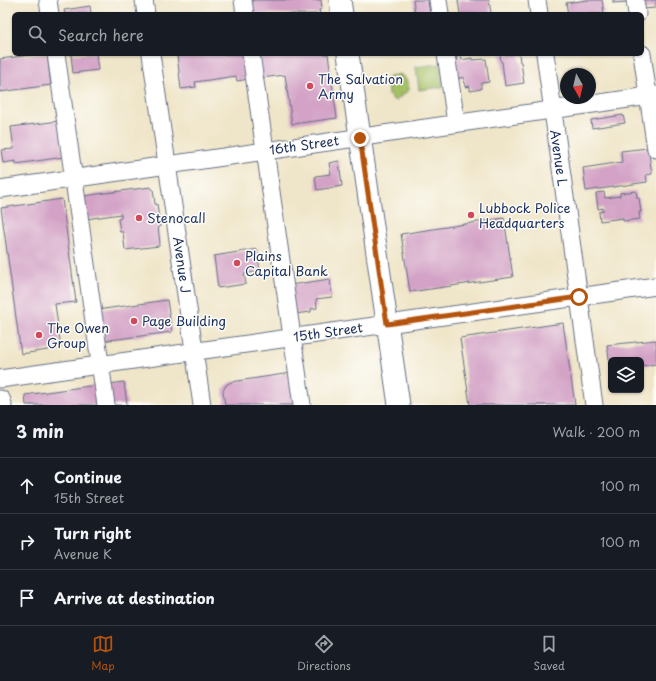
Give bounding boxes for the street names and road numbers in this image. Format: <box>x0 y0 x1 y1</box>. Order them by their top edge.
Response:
street label: Avenue L <box>546 128 573 188</box>
street label: 16th Street <box>268 130 340 159</box>
street label: Avenue J <box>169 235 196 294</box>
street label: 15th Street <box>292 317 364 346</box>

